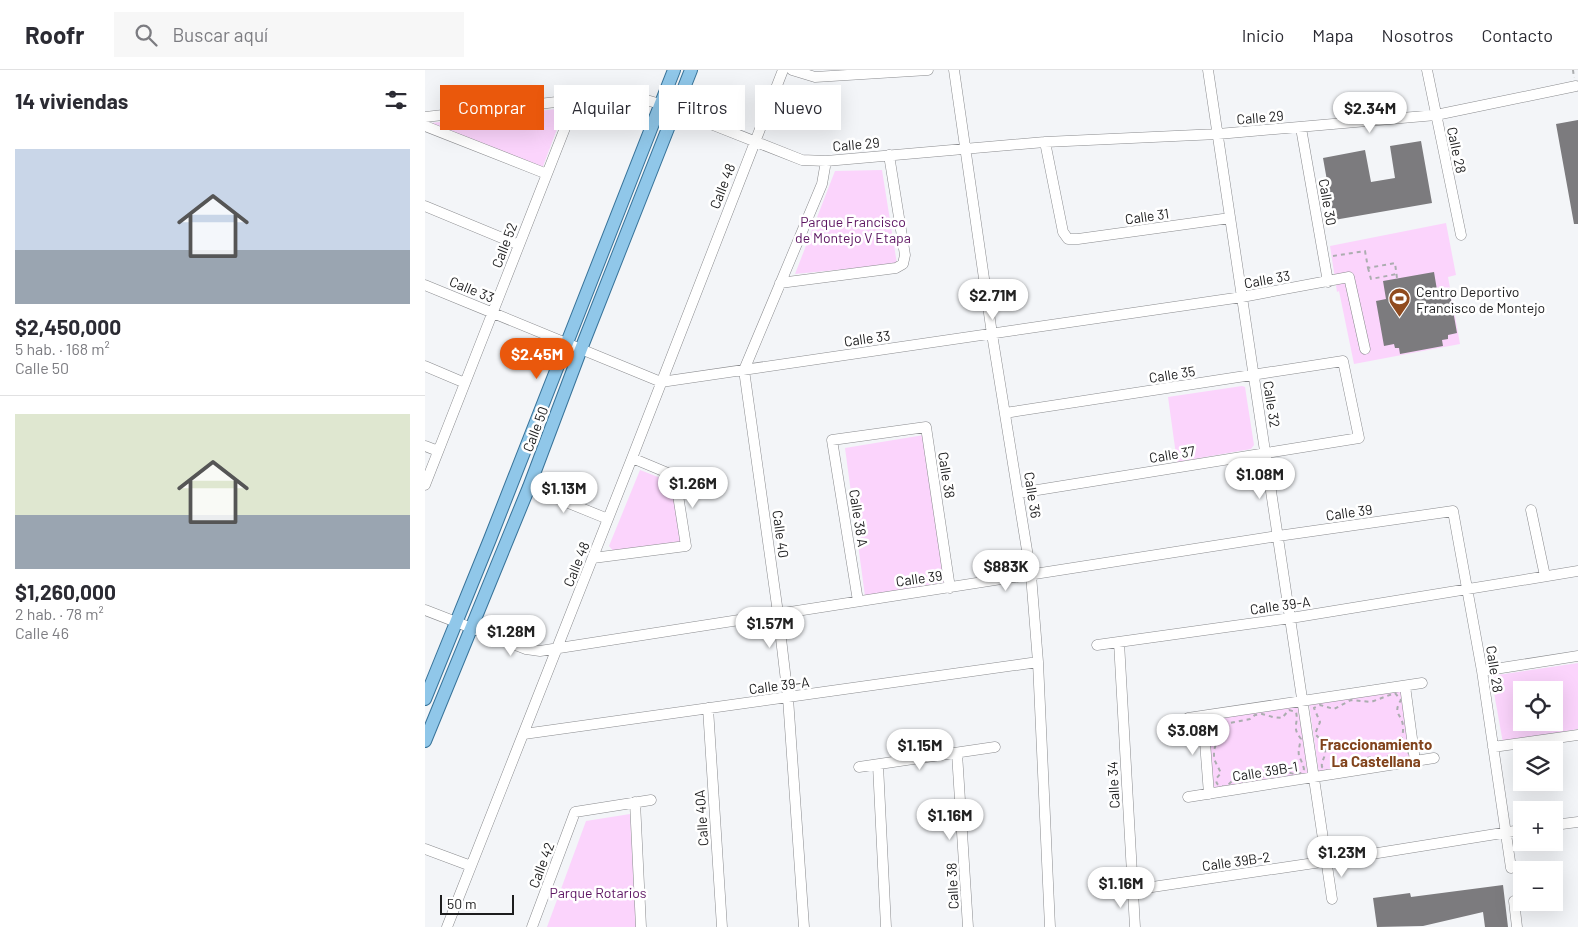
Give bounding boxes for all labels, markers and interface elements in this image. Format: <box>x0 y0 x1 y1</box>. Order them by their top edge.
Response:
search box <box>114 12 464 57</box>
text: Roofr <box>25 20 84 49</box>
icon: search <box>132 21 160 49</box>
text: Buscar aquí <box>172 23 268 46</box>
text: Inicio <box>1242 24 1284 46</box>
text: Mapa <box>1312 24 1354 46</box>
text: Nosotros <box>1382 24 1453 46</box>
text: Contacto <box>1481 24 1553 46</box>
chip: Comprar <box>440 85 544 130</box>
chip: Alquilar <box>554 85 649 130</box>
chip: Filtros <box>659 85 745 130</box>
chip: Nuevo <box>755 85 841 130</box>
icon: filters <box>382 86 410 114</box>
text: 14 viviendas <box>15 88 128 113</box>
pin: $2.34M <box>1329 92 1411 134</box>
text: $2.34M <box>1344 98 1396 117</box>
street label: Calle 29 <box>1236 106 1284 128</box>
street label: Calle 28 <box>1444 125 1470 175</box>
street label: Calle 29 <box>832 133 880 155</box>
street label: Calle 48 <box>706 161 738 211</box>
street label: Calle 30 <box>1316 177 1340 227</box>
icon: home <box>168 181 258 271</box>
street label: Calle 31 <box>1124 205 1170 227</box>
park label: Parque Francisco de Montejo V Etapa <box>795 213 911 246</box>
street label: Calle 52 <box>488 220 520 270</box>
street label: Calle 33 <box>1243 267 1291 291</box>
street label: Calle 33 <box>447 272 497 306</box>
pin: $2.71M <box>952 278 1034 321</box>
place label: Centro Deportivo Francisco de Montejo <box>1416 283 1545 316</box>
text: $2.71M <box>969 285 1017 304</box>
sports icon: Centro Deportivo Francisco de Montejo <box>1388 287 1412 318</box>
text: $2,450,000 <box>15 314 121 339</box>
street label: Calle 33 <box>843 326 891 350</box>
pin: $2.45M <box>496 338 578 380</box>
text: 5 hab. · 168 m² <box>15 339 110 358</box>
text: $2.45M <box>511 344 563 363</box>
text: Calle 50 <box>15 358 69 377</box>
street label: Calle 35 <box>1148 362 1196 386</box>
street label: Calle 32 <box>1260 379 1284 429</box>
street label: Calle 50 <box>519 404 551 454</box>
street label: Calle 37 <box>1148 442 1196 466</box>
icon: home <box>168 447 258 537</box>
street label: Calle 38 <box>935 451 959 499</box>
pin: $1.08M <box>1219 458 1301 500</box>
text: $1.08M <box>1236 464 1284 483</box>
pin: $1.26M <box>652 466 734 509</box>
street label: Calle 36 <box>1021 471 1045 519</box>
pin: $1.13M <box>523 472 605 514</box>
text: $1.26M <box>669 473 717 492</box>
text: $1.13M <box>542 478 586 497</box>
street label: Calle 38 A <box>846 488 872 548</box>
street label: Calle 39 <box>1325 500 1373 524</box>
street label: Calle 40 <box>769 509 793 559</box>
street label: Calle 48 <box>559 539 593 589</box>
pin: $883K <box>971 550 1041 592</box>
text: $883K <box>983 556 1029 575</box>
street label: Calle 39 <box>895 566 943 590</box>
text: $1,260,000 <box>15 579 116 604</box>
street label: Calle 39-A <box>1249 592 1312 618</box>
text: 2 hab. · 78 m² <box>15 604 104 623</box>
pin: $1.57M <box>729 606 811 649</box>
text: $1.57M <box>746 613 794 632</box>
pin: $1.28M <box>470 614 552 657</box>
text: $1.28M <box>487 621 535 640</box>
text: Calle 46 <box>15 623 69 642</box>
street label: Calle 28 <box>1483 644 1507 694</box>
street label: Calle 39-A <box>748 673 811 697</box>
map controls <box>1513 681 1563 911</box>
button: locate <box>1513 681 1563 731</box>
pin: $3.08M <box>1152 714 1234 756</box>
text: $3.08M <box>1168 720 1218 739</box>
pin: $1.15M <box>879 728 961 771</box>
text: $1.15M <box>898 735 942 754</box>
district label: Fraccionamiento La Castellana <box>1320 735 1432 770</box>
button: layers <box>1513 741 1563 791</box>
street label: Calle 39B-1 <box>1231 757 1299 785</box>
street label: Calle 34 <box>1103 761 1123 809</box>
street label: Calle 40A <box>691 789 711 847</box>
pin: $1.16M <box>909 798 991 841</box>
button: + <box>1513 801 1563 851</box>
text: $1.16M <box>928 805 972 824</box>
pin: $1.23M <box>1301 836 1383 878</box>
street label: Calle 42 <box>525 840 557 890</box>
text: $1.23M <box>1318 842 1366 861</box>
street label: Calle 39B-2 <box>1201 848 1271 874</box>
button: − <box>1513 861 1563 911</box>
street label: Calle 38 <box>942 862 962 910</box>
pin: $1.16M <box>1080 866 1162 909</box>
text: $1.16M <box>1099 873 1143 892</box>
park label: Parque Rotarios <box>549 884 647 901</box>
scale bar <box>440 892 514 915</box>
text: 50 m <box>447 895 476 912</box>

